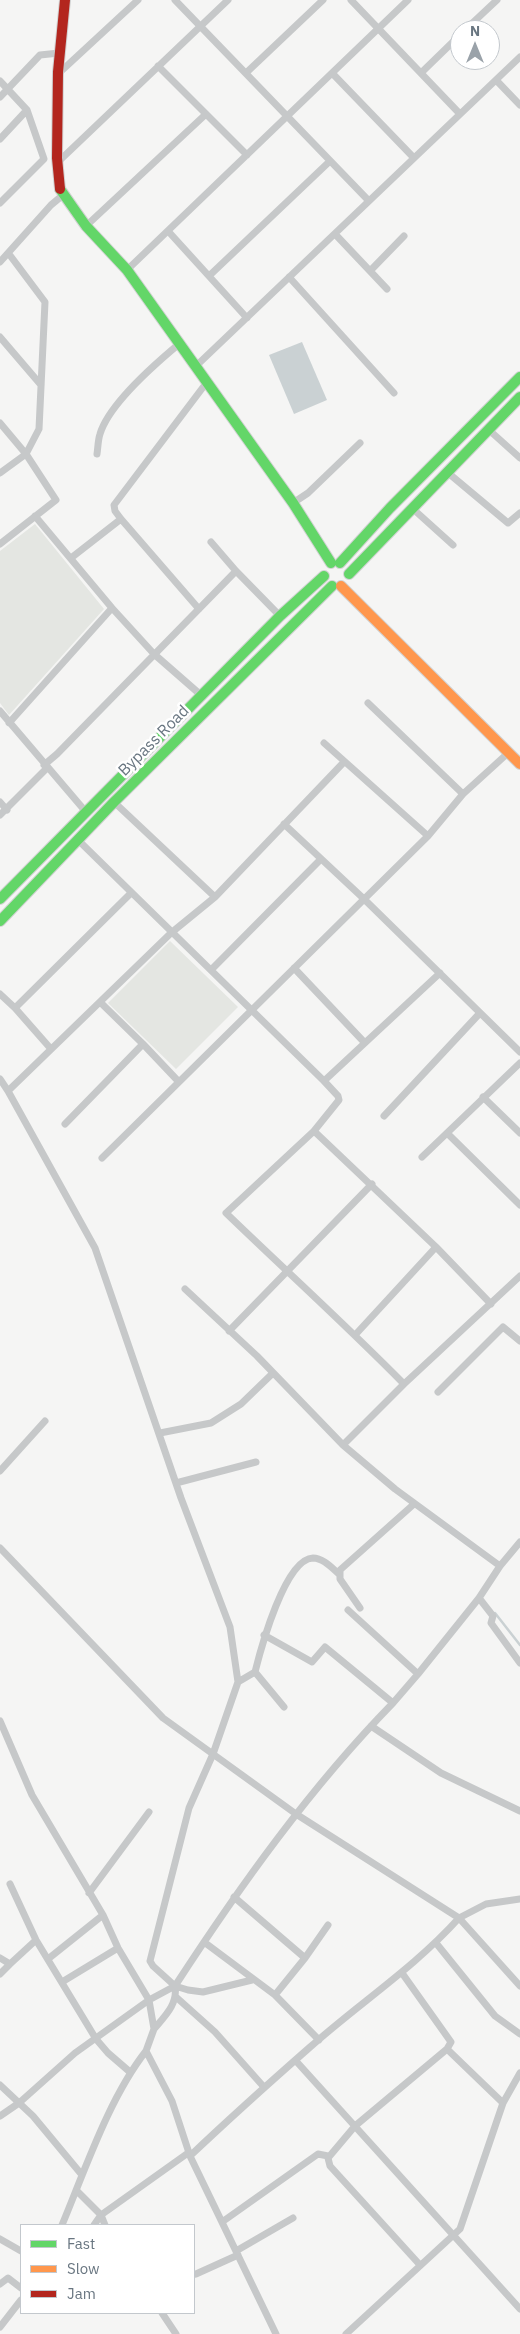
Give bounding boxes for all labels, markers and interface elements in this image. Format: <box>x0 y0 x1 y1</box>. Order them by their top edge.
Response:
north arrow <box>450 20 500 70</box>
text: N <box>470 22 480 40</box>
street label: Bypass Road <box>115 702 193 780</box>
legend <box>20 2224 195 2314</box>
text: Fast <box>67 2234 95 2253</box>
text: Slow <box>67 2259 100 2278</box>
text: Jam <box>67 2284 96 2303</box>

